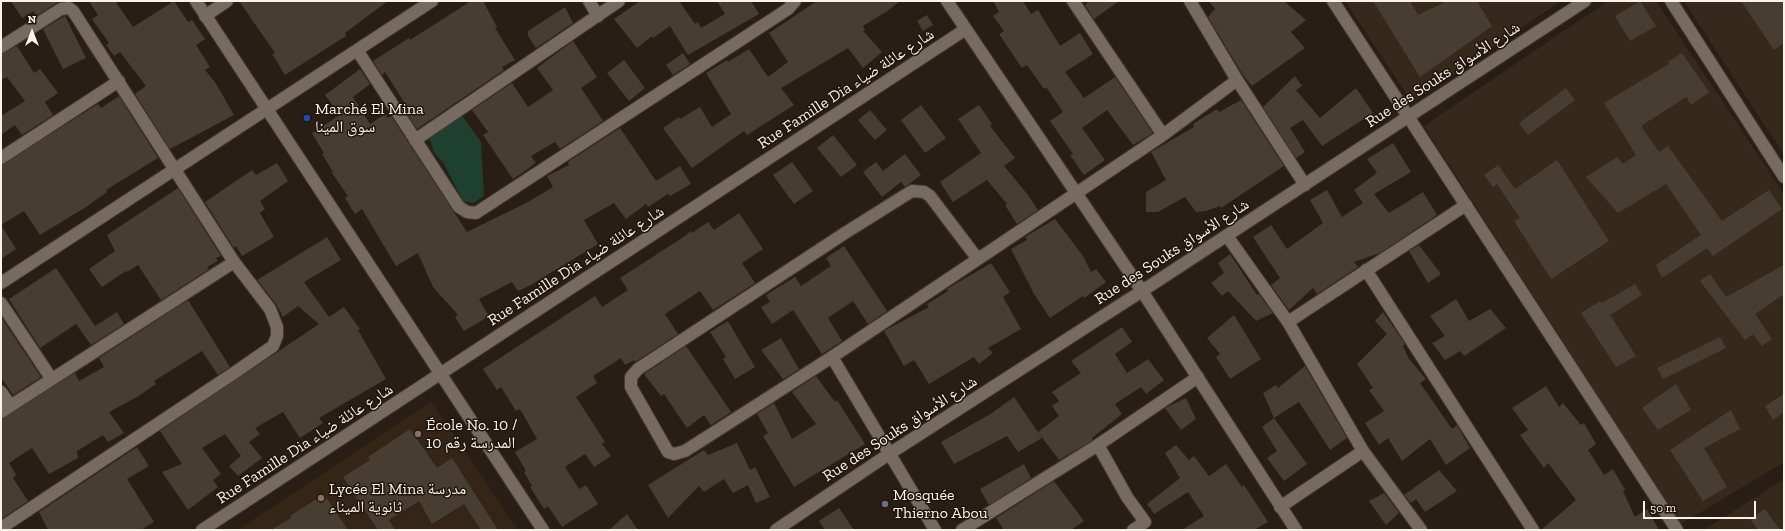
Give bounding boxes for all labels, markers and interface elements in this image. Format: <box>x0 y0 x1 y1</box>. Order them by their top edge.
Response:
north arrow <box>12 12 52 52</box>
text: N <box>28 13 36 26</box>
street label: Rue des Souks شارع الأسواق <box>1362 18 1524 132</box>
street label: Rue Famille Dia شارع عائلة ضياء <box>754 25 938 153</box>
place label: Marché El Mina سوق المينا <box>315 99 424 137</box>
marker: Marché El Mina سوق المينا <box>302 113 312 123</box>
street label: Rue des Souks شارع الأسواق <box>1091 195 1253 309</box>
street label: Rue Famille Dia شارع عائلة ضياء <box>484 202 668 330</box>
street label: Rue des Souks شارع الأسواق <box>819 372 981 486</box>
street label: Rue Famille Dia شارع عائلة ضياء <box>213 380 397 508</box>
place label: École No. 10 / المدرسة رقم 10 <box>426 415 517 453</box>
marker: École No. 10 / المدرسة رقم 10 <box>413 429 423 439</box>
place label: Lycée El Mina مدرسة ثانوية الميناء <box>329 479 466 517</box>
place label: Mosquée Thierno Abou <box>893 485 988 523</box>
marker: Lycée El Mina مدرسة ثانوية الميناء <box>316 493 326 503</box>
scale bar <box>1645 493 1758 519</box>
marker: Mosquée Thierno Abou <box>880 499 890 509</box>
text: 50 m <box>1650 501 1676 515</box>

